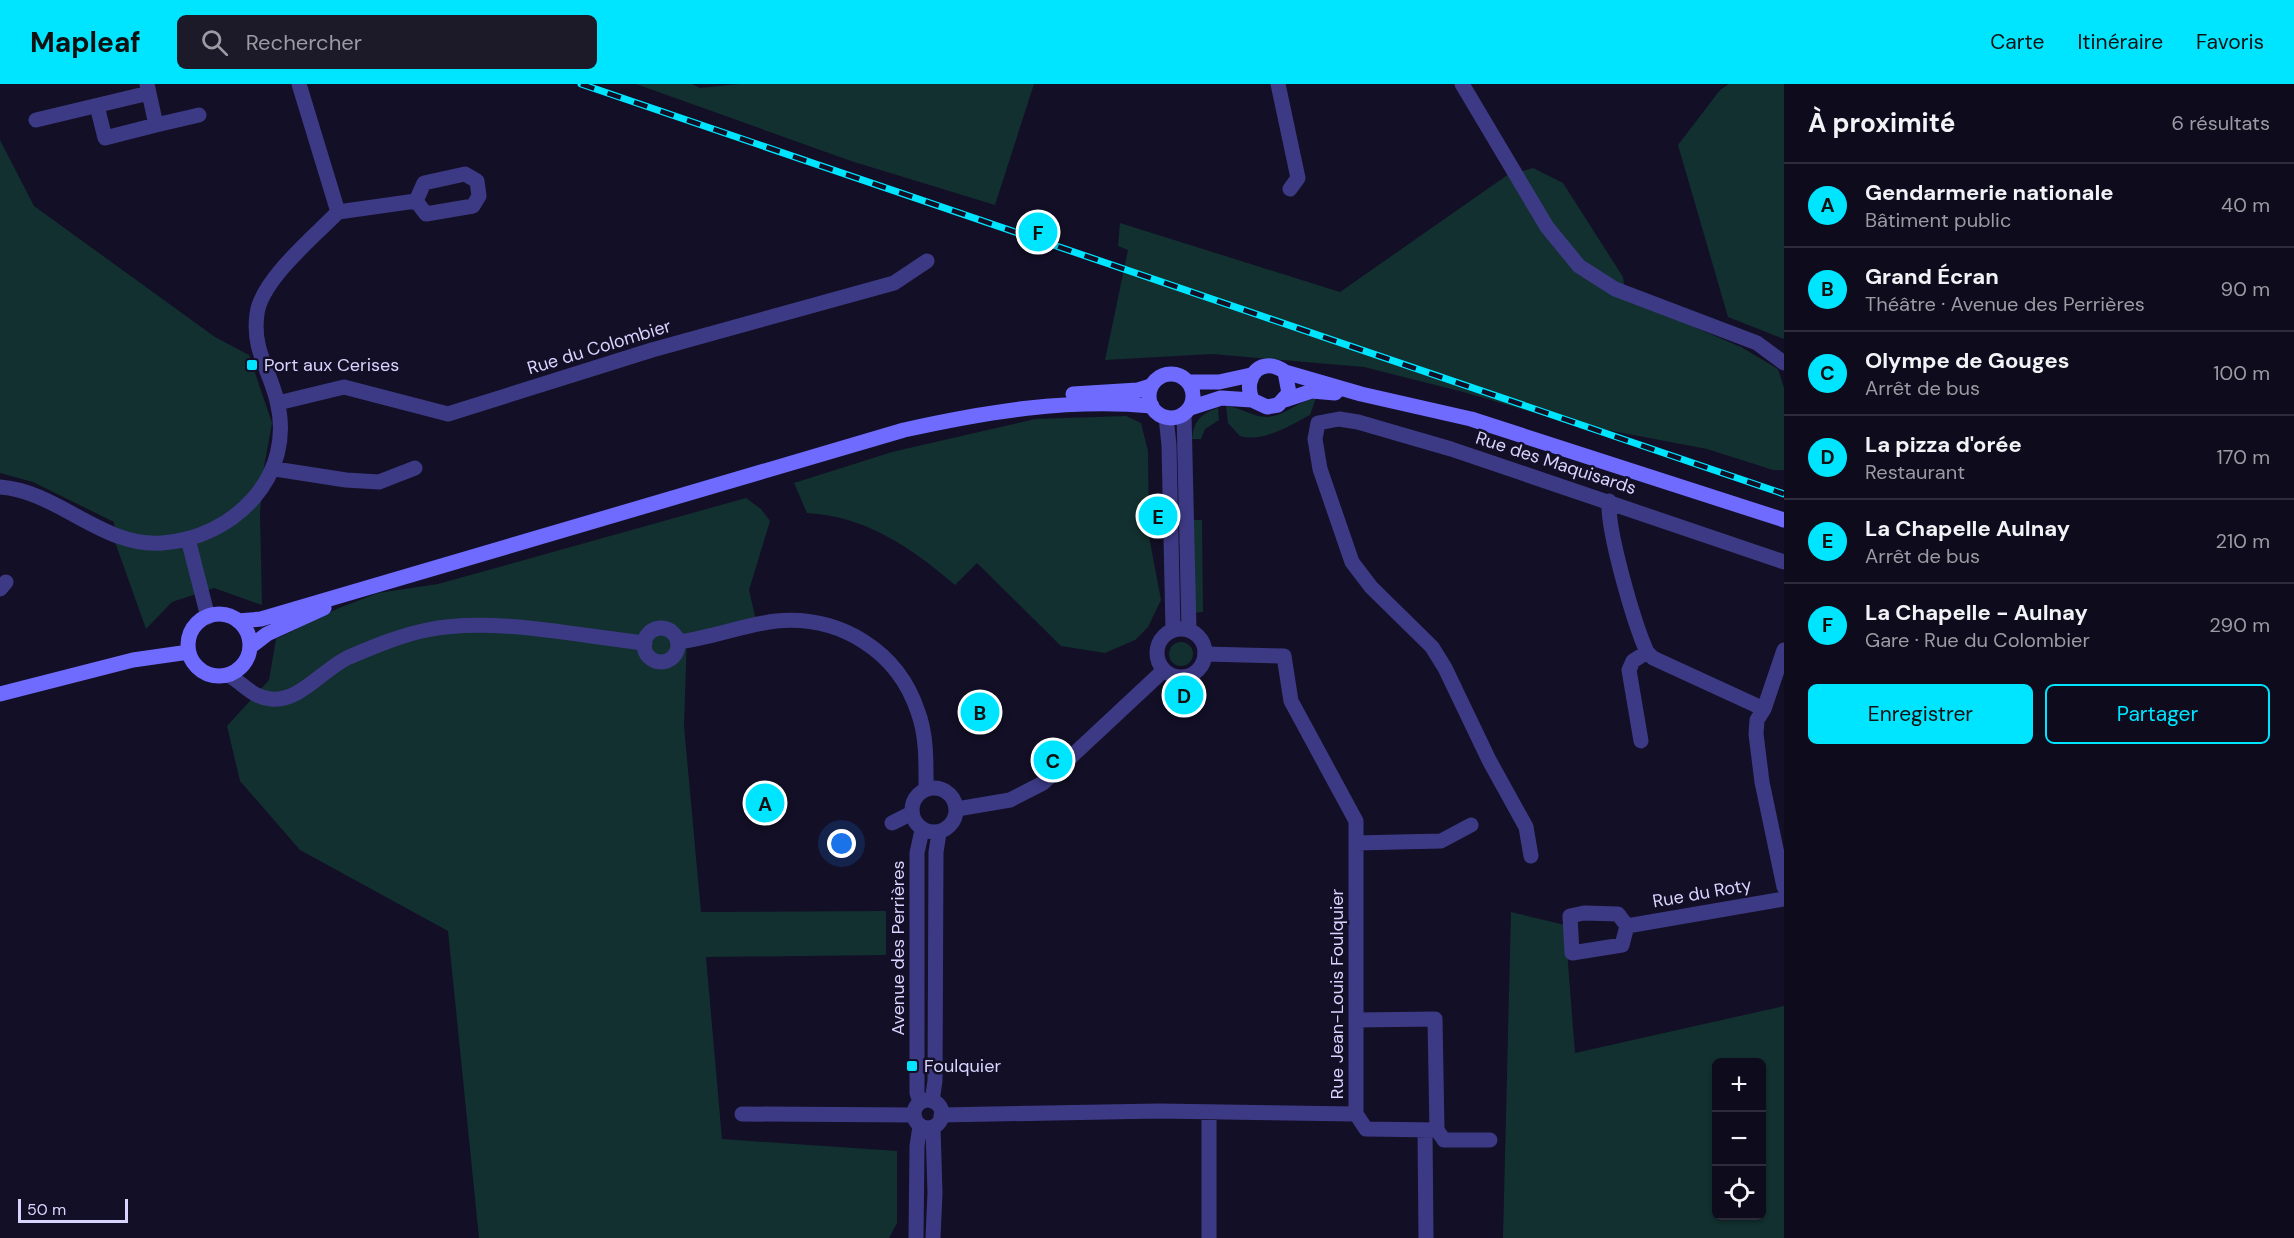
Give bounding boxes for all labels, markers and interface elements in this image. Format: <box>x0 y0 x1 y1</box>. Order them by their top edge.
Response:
search box <box>177 15 597 69</box>
text: Mapleaf <box>30 24 141 61</box>
icon: search <box>198 26 231 59</box>
text: Rechercher <box>246 28 362 57</box>
text: Carte <box>1990 28 2044 56</box>
text: Itinéraire <box>2077 28 2163 56</box>
text: Favoris <box>2196 28 2264 56</box>
text: À proximité <box>1808 106 1955 140</box>
text: 6 résultats <box>2171 110 2270 136</box>
text: Gendarmerie nationale <box>1865 178 2114 207</box>
text: A <box>1820 192 1835 218</box>
text: 40 m <box>2221 192 2270 218</box>
text: Bâtiment public <box>1865 207 2011 233</box>
pin: F <box>1018 210 1058 254</box>
text: Grand Écran <box>1865 262 1999 291</box>
text: B <box>1821 276 1834 302</box>
text: 90 m <box>2221 276 2270 302</box>
text: Théâtre · Avenue des Perrières <box>1865 291 2145 317</box>
street label: Rue du Colombier <box>524 314 674 380</box>
text: Olympe de Gouges <box>1865 346 2069 375</box>
place label: Port aux Cerises <box>264 353 399 377</box>
marker: Port aux Cerises <box>245 358 259 372</box>
text: C <box>1820 360 1835 386</box>
text: 100 m <box>2213 360 2270 386</box>
text: Arrêt de bus <box>1865 375 1980 401</box>
street label: Rue des Maquisards <box>1473 426 1639 500</box>
text: La pizza d'orée <box>1865 430 2022 459</box>
text: D <box>1820 444 1835 470</box>
text: 170 m <box>2217 444 2270 470</box>
text: Restaurant <box>1865 459 1965 485</box>
pin: E <box>1138 494 1178 538</box>
text: La Chapelle Aulnay <box>1865 514 2070 543</box>
text: E <box>1822 528 1833 554</box>
text: 210 m <box>2215 528 2270 554</box>
text: Arrêt de bus <box>1865 543 1980 569</box>
text: La Chapelle - Aulnay <box>1865 598 2088 627</box>
text: F <box>1822 612 1833 638</box>
text: 290 m <box>2209 612 2270 638</box>
text: Gare · Rue du Colombier <box>1865 627 2090 653</box>
pin: D <box>1164 672 1204 718</box>
button: Enregistrer <box>1808 684 2033 744</box>
button: Partager <box>2045 684 2270 744</box>
pin: B <box>960 690 1000 734</box>
pin: C <box>1034 738 1072 782</box>
pin: A <box>746 780 784 826</box>
your location <box>827 829 856 858</box>
street label: Avenue des Perrières <box>886 861 910 1035</box>
street label: Rue du Roty <box>1651 873 1753 913</box>
street label: Rue Jean-Louis Foulquier <box>1325 888 1349 1099</box>
place label: Foulquier <box>924 1054 1001 1078</box>
map controls <box>1712 1058 1766 1220</box>
button: + <box>1712 1058 1766 1112</box>
marker: Foulquier <box>905 1059 919 1073</box>
button: − <box>1712 1112 1766 1166</box>
button: locate <box>1712 1166 1766 1220</box>
scale bar <box>18 1196 128 1224</box>
text: 50 m <box>27 1199 66 1220</box>

